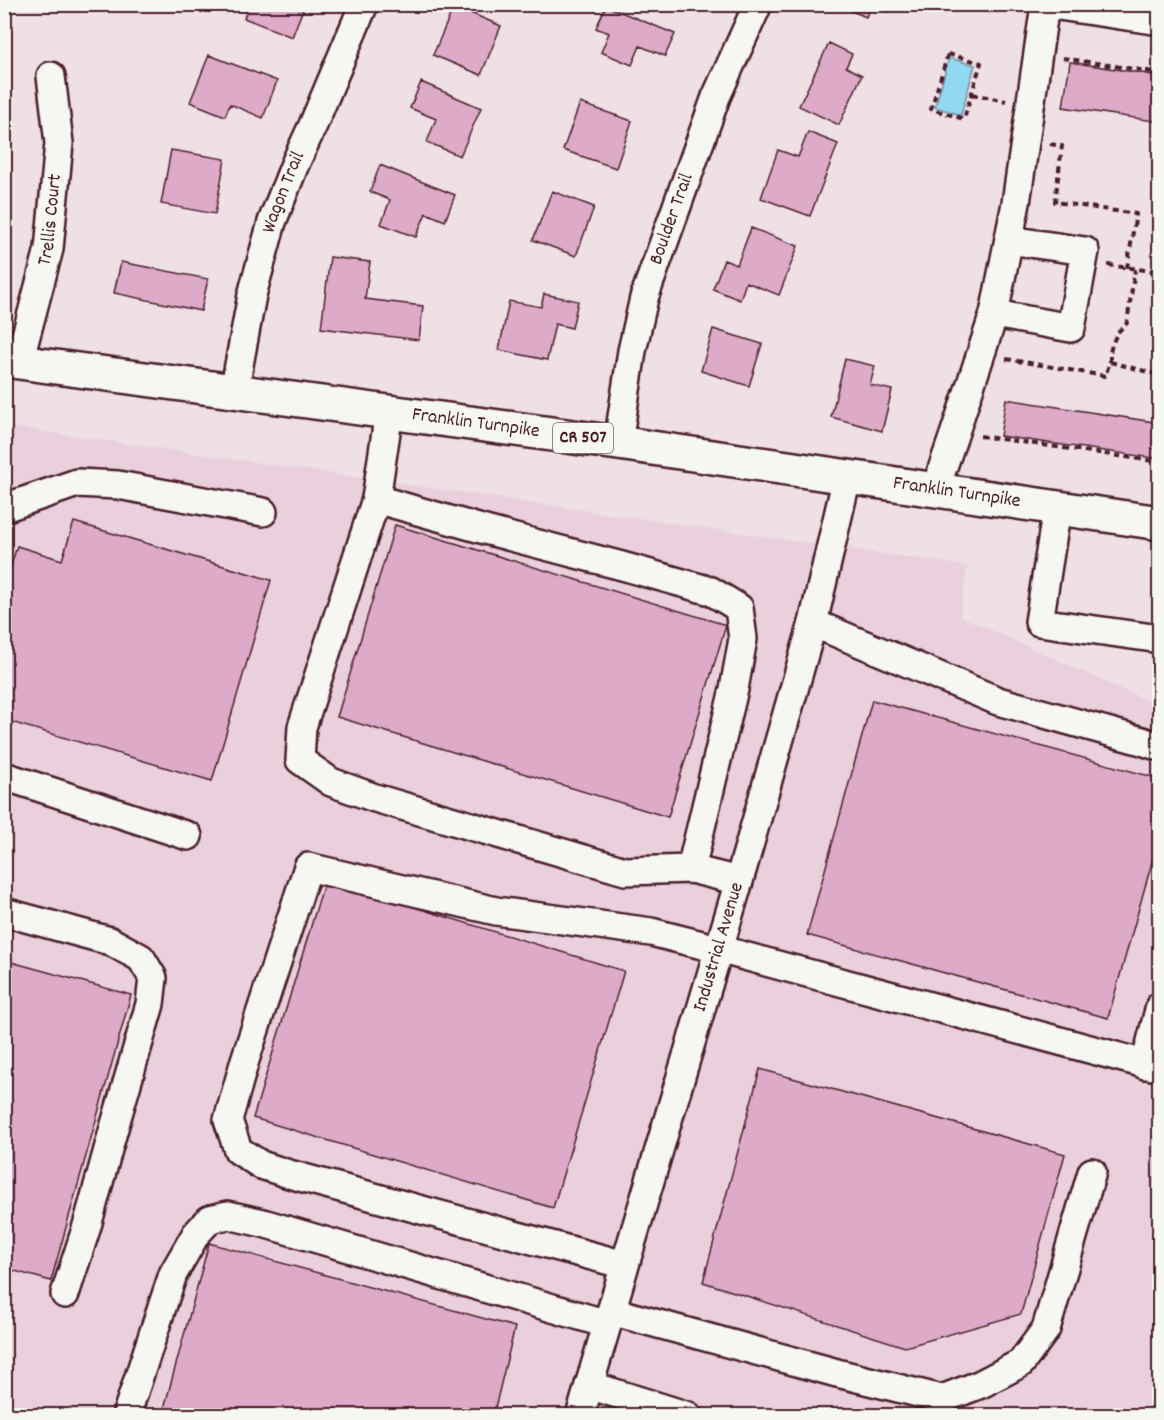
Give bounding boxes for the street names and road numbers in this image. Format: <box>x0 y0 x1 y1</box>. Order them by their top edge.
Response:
street label: Wagon Trail <box>256 147 313 236</box>
street label: Boulder Trail <box>643 170 702 269</box>
street label: Trellis Court <box>31 173 70 269</box>
street label: Franklin Turnpike <box>410 401 542 446</box>
road number: CR 507 <box>553 423 613 453</box>
street label: Franklin Turnpike <box>891 470 1023 516</box>
street label: Industrial Avenue <box>687 879 752 1015</box>

